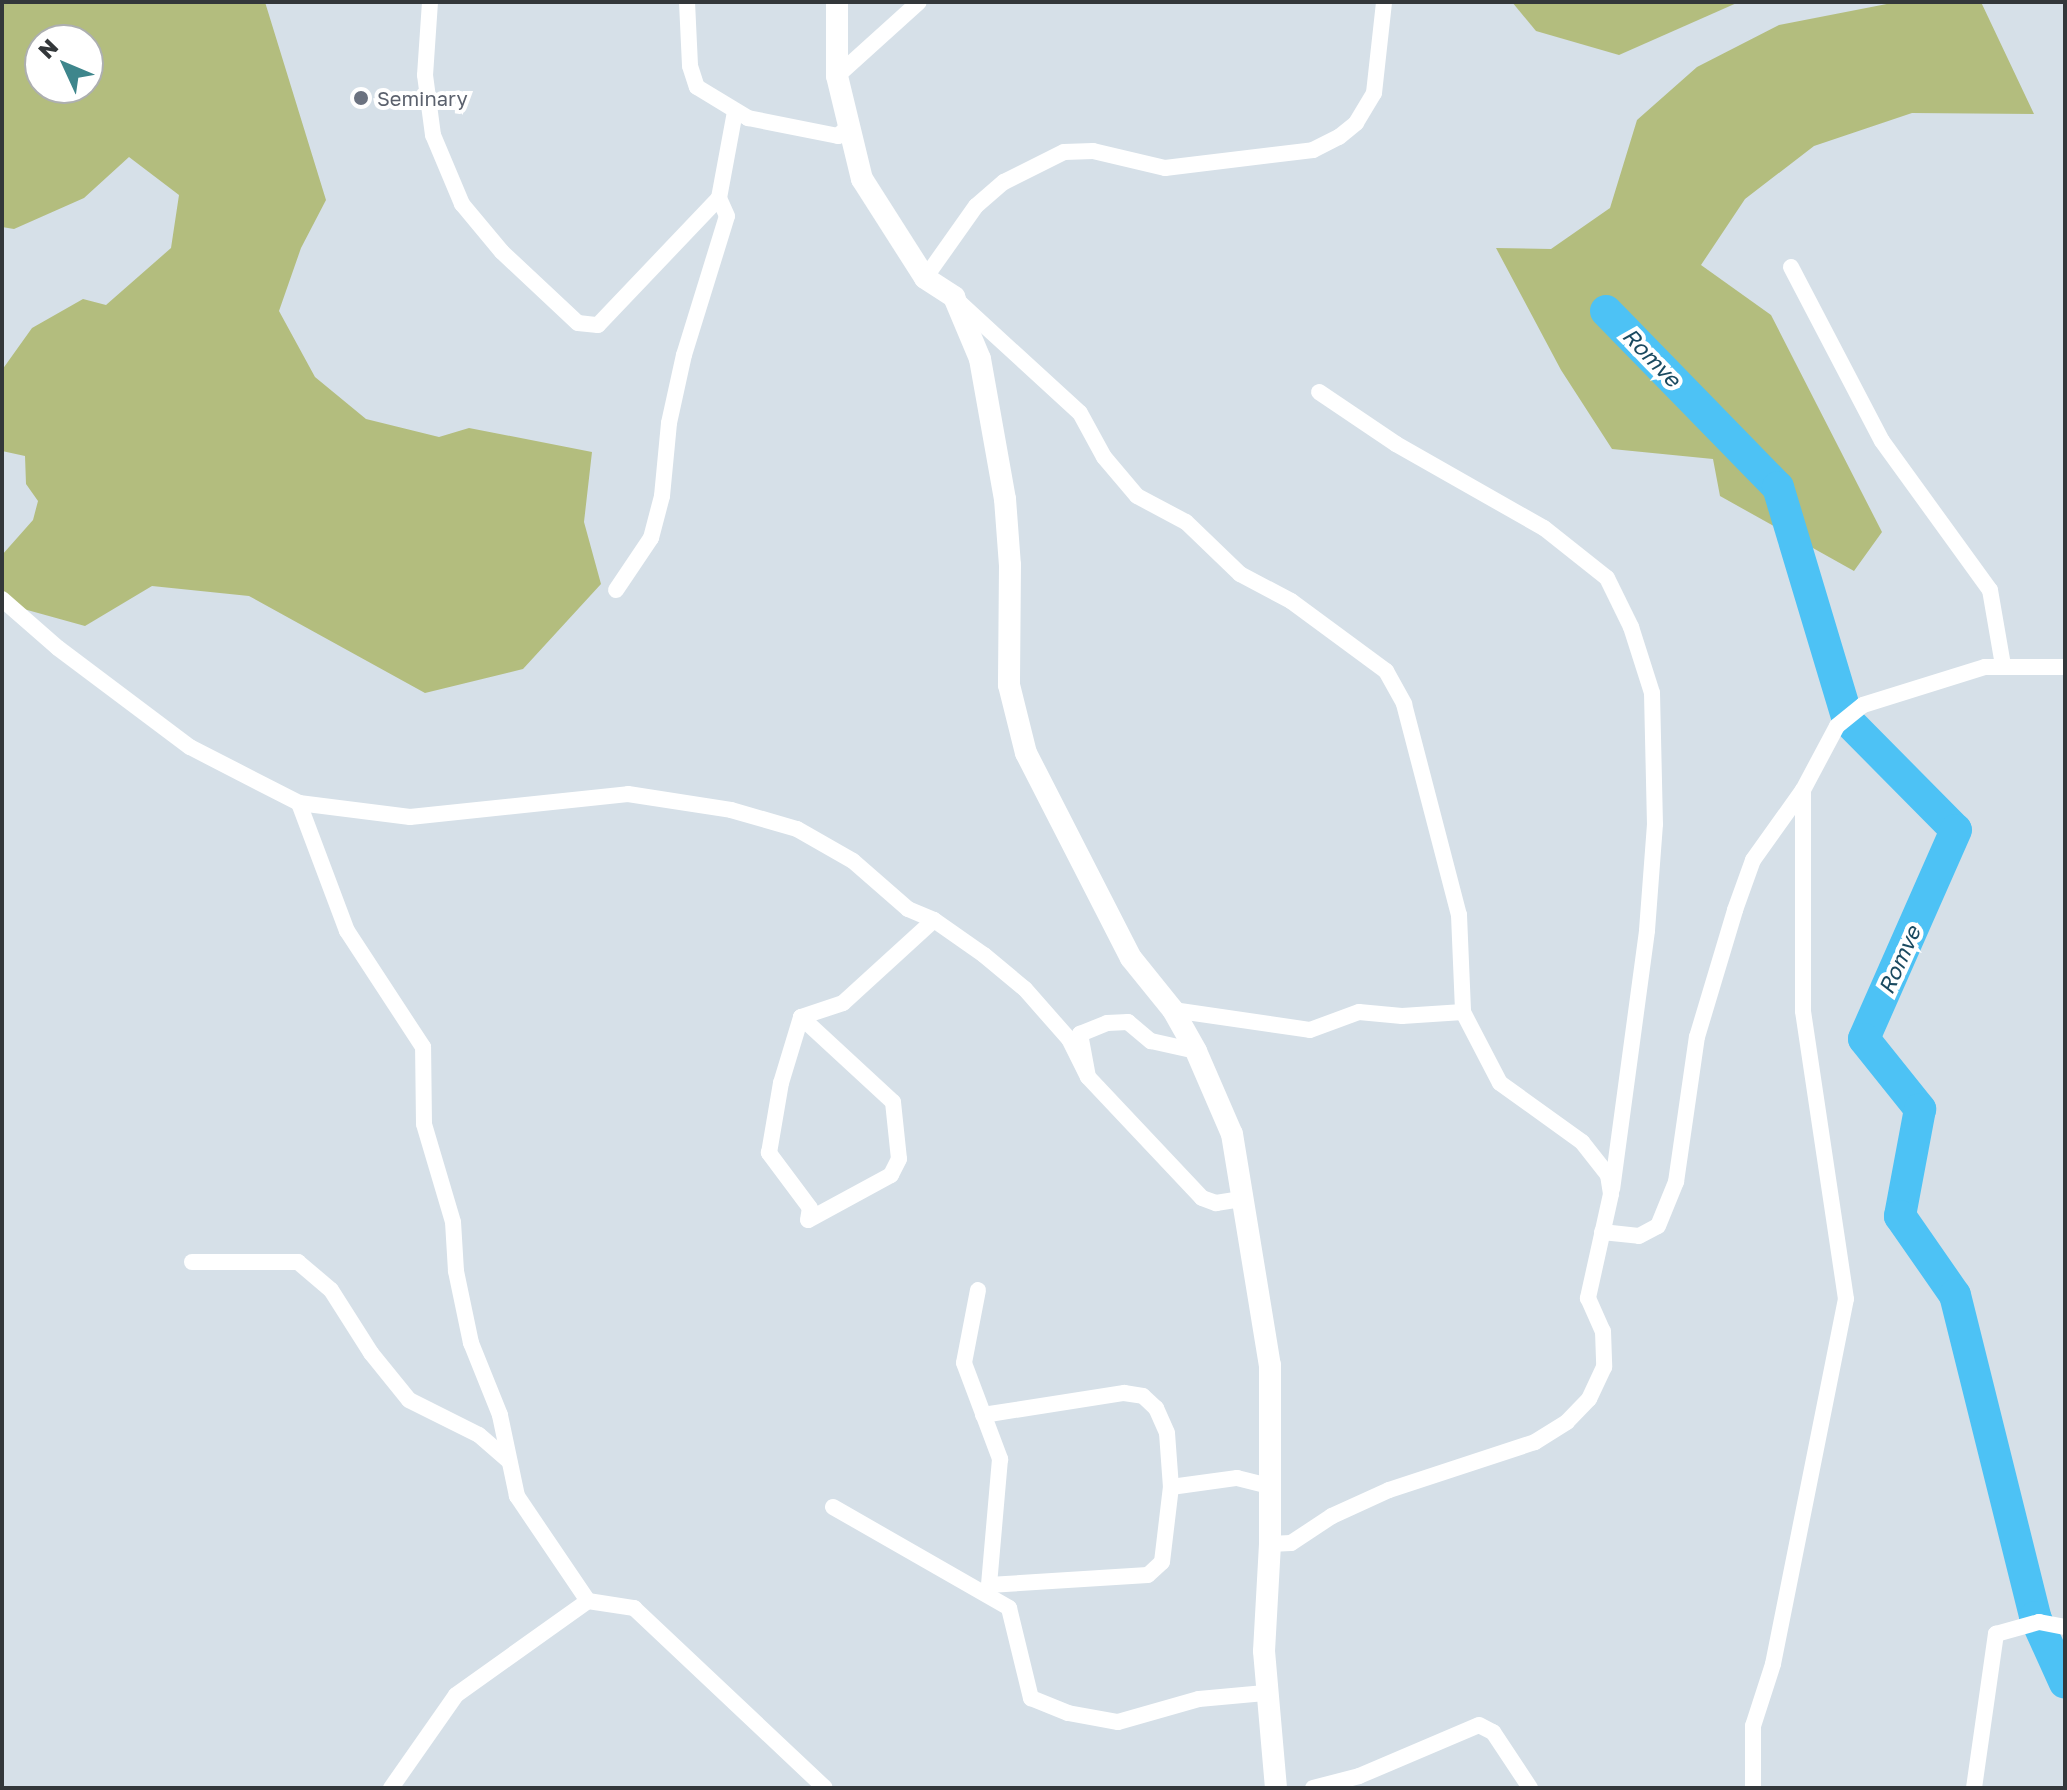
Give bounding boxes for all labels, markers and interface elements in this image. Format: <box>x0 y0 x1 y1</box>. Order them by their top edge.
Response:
north arrow <box>24 24 104 104</box>
text: N <box>32 33 63 64</box>
place label: Seminary <box>377 86 468 110</box>
marker: Seminary <box>352 89 370 107</box>
water label: Romve <box>1618 322 1686 392</box>
water label: Romve <box>1872 922 1926 998</box>

